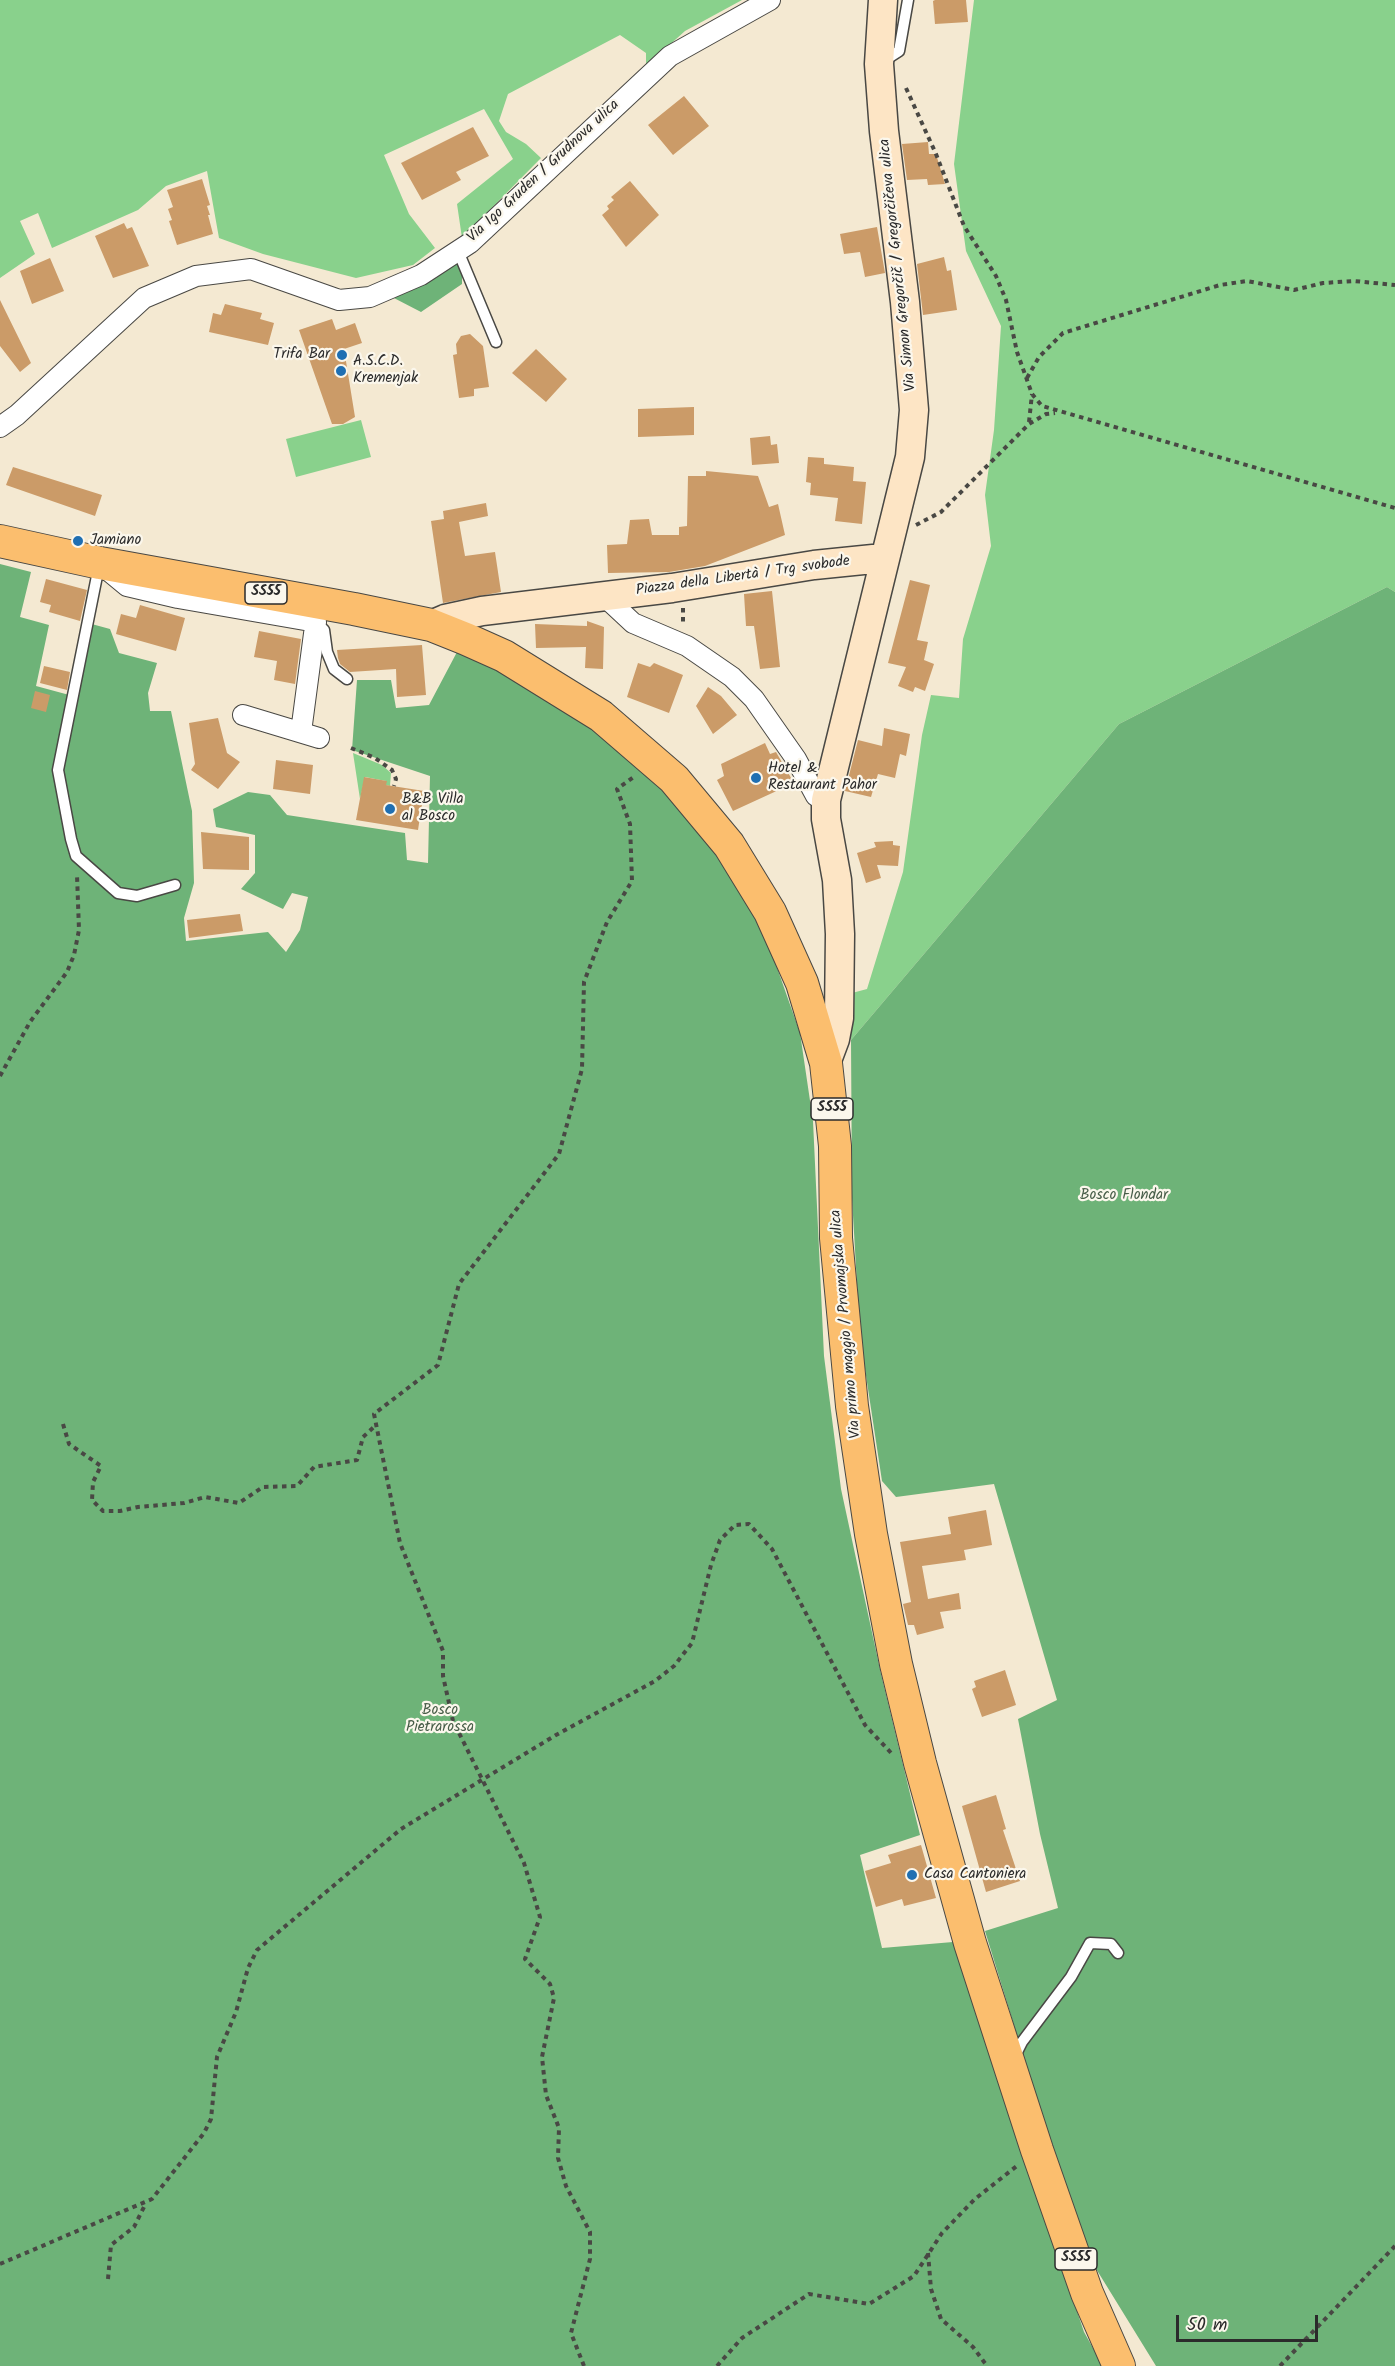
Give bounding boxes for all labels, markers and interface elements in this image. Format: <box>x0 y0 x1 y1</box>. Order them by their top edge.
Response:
street label: Via Igo Gruden / Grudnova ulica <box>464 97 624 247</box>
street label: Via Simon Gregorčič / Gregorčičeva ulica <box>877 138 921 392</box>
place label: Trifa Bar <box>273 346 330 364</box>
marker: Trifa Bar <box>335 348 349 362</box>
place label: A.S.C.D. Kremenjak <box>353 353 418 388</box>
marker: A.S.C.D. Kremenjak <box>334 364 348 378</box>
place label: Jamiano <box>90 532 141 550</box>
marker: Jamiano <box>71 534 85 548</box>
street label: Piazza della Libertà / Trg svobode <box>635 553 851 601</box>
road number: SS55 <box>245 582 287 604</box>
place label: Hotel & Restaurant Pahor <box>768 760 877 795</box>
marker: Hotel & Restaurant Pahor <box>749 771 763 785</box>
place label: B&B Villa al Bosco <box>402 791 464 826</box>
marker: B&B Villa al Bosco <box>383 802 397 816</box>
road number: SS55 <box>811 1098 853 1120</box>
park label: Bosco Flondar <box>1080 1187 1168 1205</box>
street label: Via primo maggio / Prvomajska ulica <box>828 1209 866 1439</box>
park label: Bosco Pietrarossa <box>406 1702 474 1737</box>
place label: Casa Cantoniera <box>924 1866 1026 1884</box>
marker: Casa Cantoniera <box>905 1868 919 1882</box>
road number: SS55 <box>1055 2248 1097 2270</box>
scale bar <box>1179 2303 1322 2341</box>
text: 50 m <box>1187 2311 1227 2340</box>

